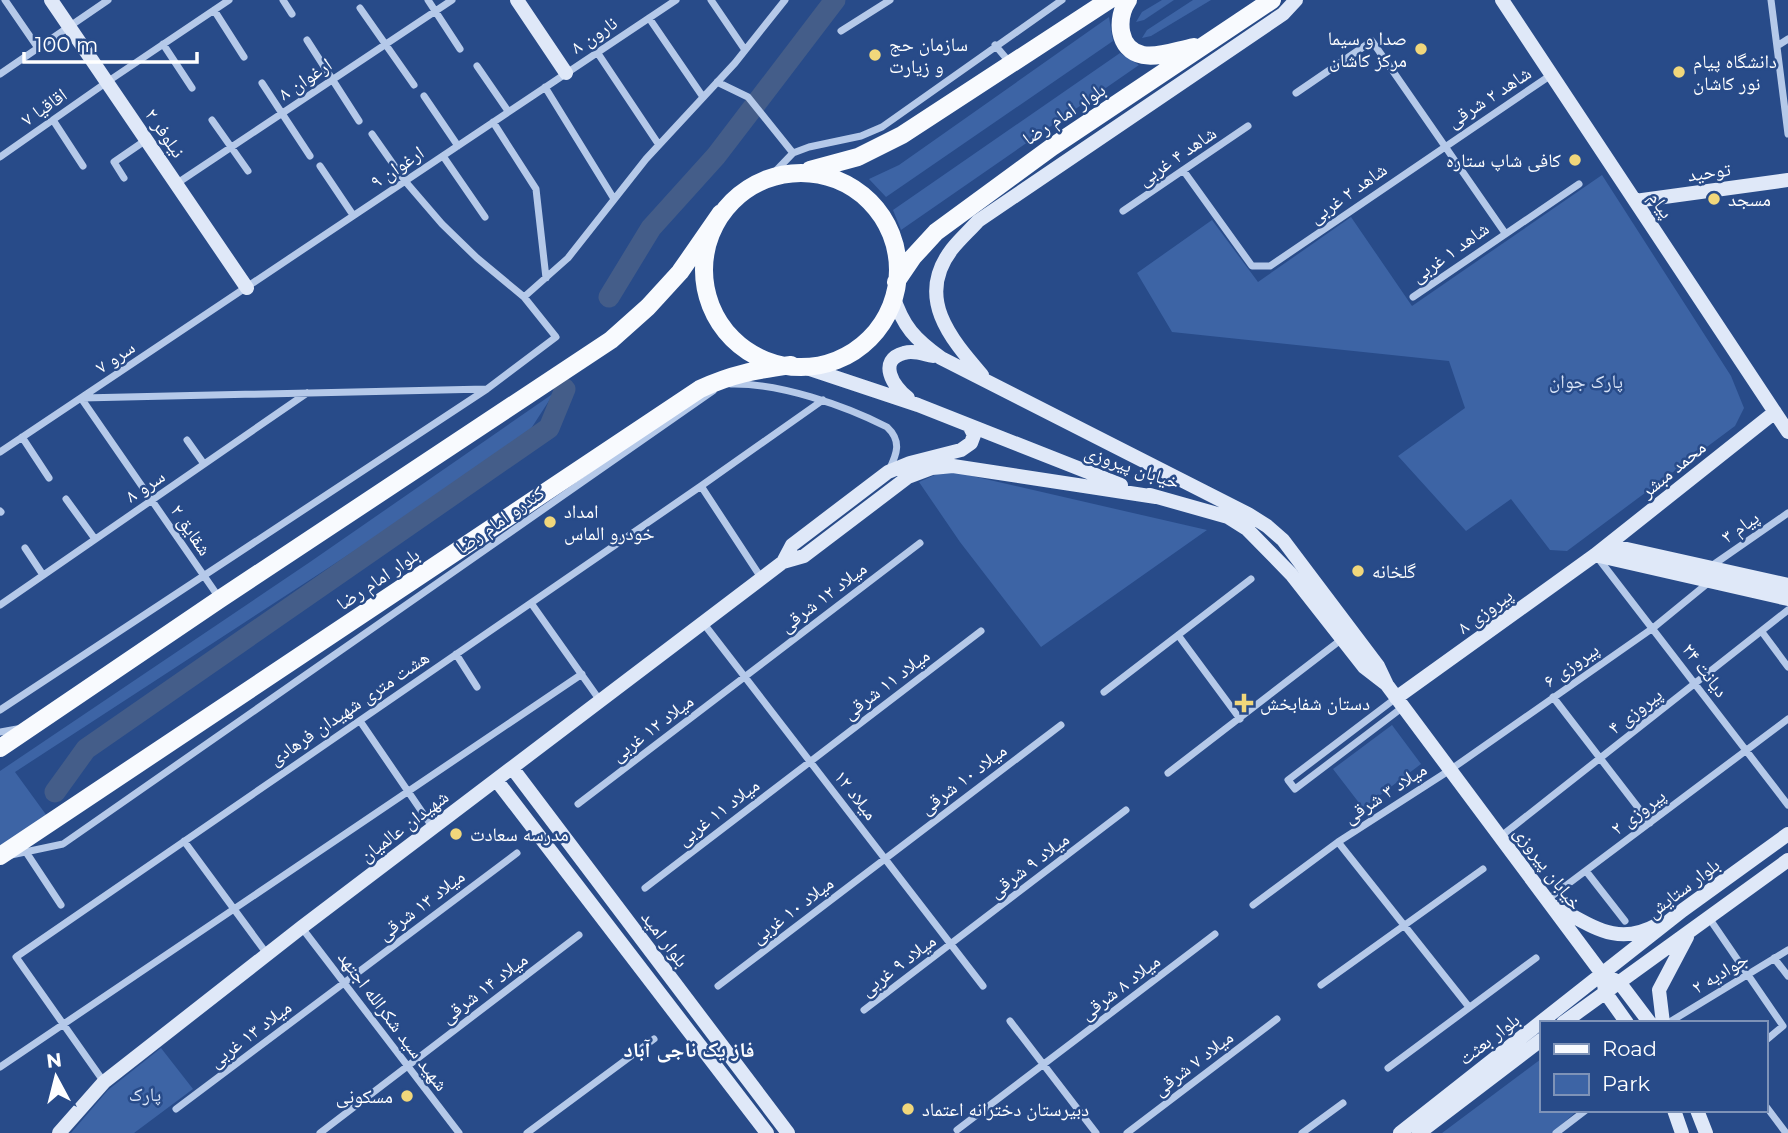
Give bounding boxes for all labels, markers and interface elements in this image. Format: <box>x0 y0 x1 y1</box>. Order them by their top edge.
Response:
street label: نارون ۸ <box>566 11 622 59</box>
scale bar <box>24 21 198 65</box>
place label: صدا و سیما مرکز کاشان <box>1328 27 1407 72</box>
text: 100 m <box>35 32 98 57</box>
place label: سازمان حج و زیارت <box>889 33 968 78</box>
marker: صدا و سیما مرکز کاشان <box>1413 41 1429 57</box>
marker: سازمان حج و زیارت <box>867 47 883 63</box>
place label: دانشگاه پیام نور کاشان <box>1693 50 1777 95</box>
street label: ارغوان ۸ <box>274 53 336 105</box>
street label: شاهد ۲ شرقی <box>1443 61 1535 133</box>
marker: دانشگاه پیام نور کاشان <box>1671 64 1687 80</box>
street label: بلوار امام رضا <box>1018 78 1111 152</box>
street label: اقاقیا ۷ <box>17 83 71 131</box>
street label: نیلوفر ۲ <box>140 104 190 162</box>
street label: شاهد ۴ غربی <box>1133 121 1221 191</box>
street label: ارغوان ۹ <box>366 141 428 193</box>
place label: کافی شاپ ستاره <box>1446 149 1561 172</box>
marker: کافی شاپ ستاره <box>1567 152 1583 168</box>
street label: شاهد ۲ غربی <box>1305 158 1391 228</box>
street label: توحید <box>1686 158 1732 186</box>
street label: پیام <box>1642 187 1678 224</box>
place label: مسجد <box>1728 188 1771 211</box>
marker: مسجد <box>1706 191 1722 207</box>
street label: شاهد ۱ غربی <box>1407 217 1493 287</box>
street label: سرو ۷ <box>91 336 139 378</box>
park label: پارک جوان <box>1549 370 1623 393</box>
street label: محمد مبشر <box>1635 436 1710 503</box>
street label: خیابان پیروزی <box>1081 440 1182 494</box>
street label: سرو ۸ <box>121 465 169 507</box>
street label: کندرو امام رضا <box>451 481 550 561</box>
street label: شقایق ۲ <box>166 500 216 560</box>
place label: امداد خودرو الماس <box>564 500 655 545</box>
street label: پیام ۳ <box>1717 506 1765 550</box>
marker: امداد خودرو الماس <box>542 514 558 530</box>
street label: بلوار امام رضا <box>332 543 425 617</box>
street label: میلاد ۱۲ شرقی <box>775 557 871 637</box>
place label: گلخانه <box>1372 560 1416 583</box>
marker: گلخانه <box>1350 563 1366 579</box>
street label: پیروزی ۸ <box>1453 583 1517 639</box>
street label: پیروزی ۶ <box>1539 638 1603 692</box>
street label: دیانت ۲۴ <box>1677 638 1733 702</box>
street label: میلاد ۱۱ شرقی <box>838 644 934 724</box>
street label: هشت متری شهیدان فرهادی <box>264 646 434 770</box>
street label: پیروزی ۴ <box>1603 683 1667 739</box>
street label: میلاد ۱۲ غربی <box>606 689 698 767</box>
place label: دستان شفابخش <box>1260 692 1370 715</box>
marker: دستان شفابخش <box>1234 693 1254 713</box>
street label: میلاد ۱۰ شرقی <box>915 739 1011 819</box>
street label: میلاد ۳ شرقی <box>1339 758 1431 828</box>
street label: میلاد ۱۲ <box>829 765 883 825</box>
street label: میلاد ۱۱ غربی <box>672 773 764 851</box>
street label: پیروزی ۲ <box>1606 784 1670 840</box>
street label: شهیدان عالمیان <box>355 785 453 867</box>
street label: خیابان پیروزی <box>1509 822 1587 915</box>
place label: مدرسه سعادت <box>470 823 569 846</box>
marker: مدرسه سعادت <box>448 826 464 842</box>
street label: میلاد ۹ شرقی <box>984 827 1074 903</box>
street label: بلوار ستایش <box>1642 853 1724 923</box>
street label: میلاد ۱۳ شرقی <box>373 865 469 945</box>
street label: میلاد ۱۰ غربی <box>746 871 838 949</box>
street label: بلوار امید <box>636 906 694 972</box>
street label: میلاد ۹ غربی <box>856 929 940 1001</box>
street label: شهید سید شکرالله اجتهد <box>333 946 453 1096</box>
street label: جوادیه ۲ <box>1688 947 1752 999</box>
street label: میلاد ۱۴ شرقی <box>436 948 532 1028</box>
street label: میلاد ۸ شرقی <box>1075 949 1165 1025</box>
street label: میلاد ۱۳ غربی <box>204 995 296 1073</box>
street label: بلوار بعثت <box>1454 1008 1524 1070</box>
legend <box>1540 1021 1767 1112</box>
street label: میلاد ۷ شرقی <box>1148 1025 1238 1101</box>
text: Road <box>1602 1036 1657 1061</box>
district label: فاز یک ناجی آباد <box>624 1037 754 1063</box>
north arrow <box>21 1042 91 1112</box>
text: N <box>45 1048 63 1073</box>
text: Park <box>1602 1071 1650 1096</box>
park label: پارک <box>129 1083 161 1106</box>
place label: مسکونی <box>336 1085 393 1108</box>
marker: مسکونی <box>399 1088 415 1104</box>
place label: دبیرستان دخترانه اعتماد <box>922 1098 1089 1121</box>
marker: دبیرستان دخترانه اعتماد <box>900 1101 916 1117</box>

